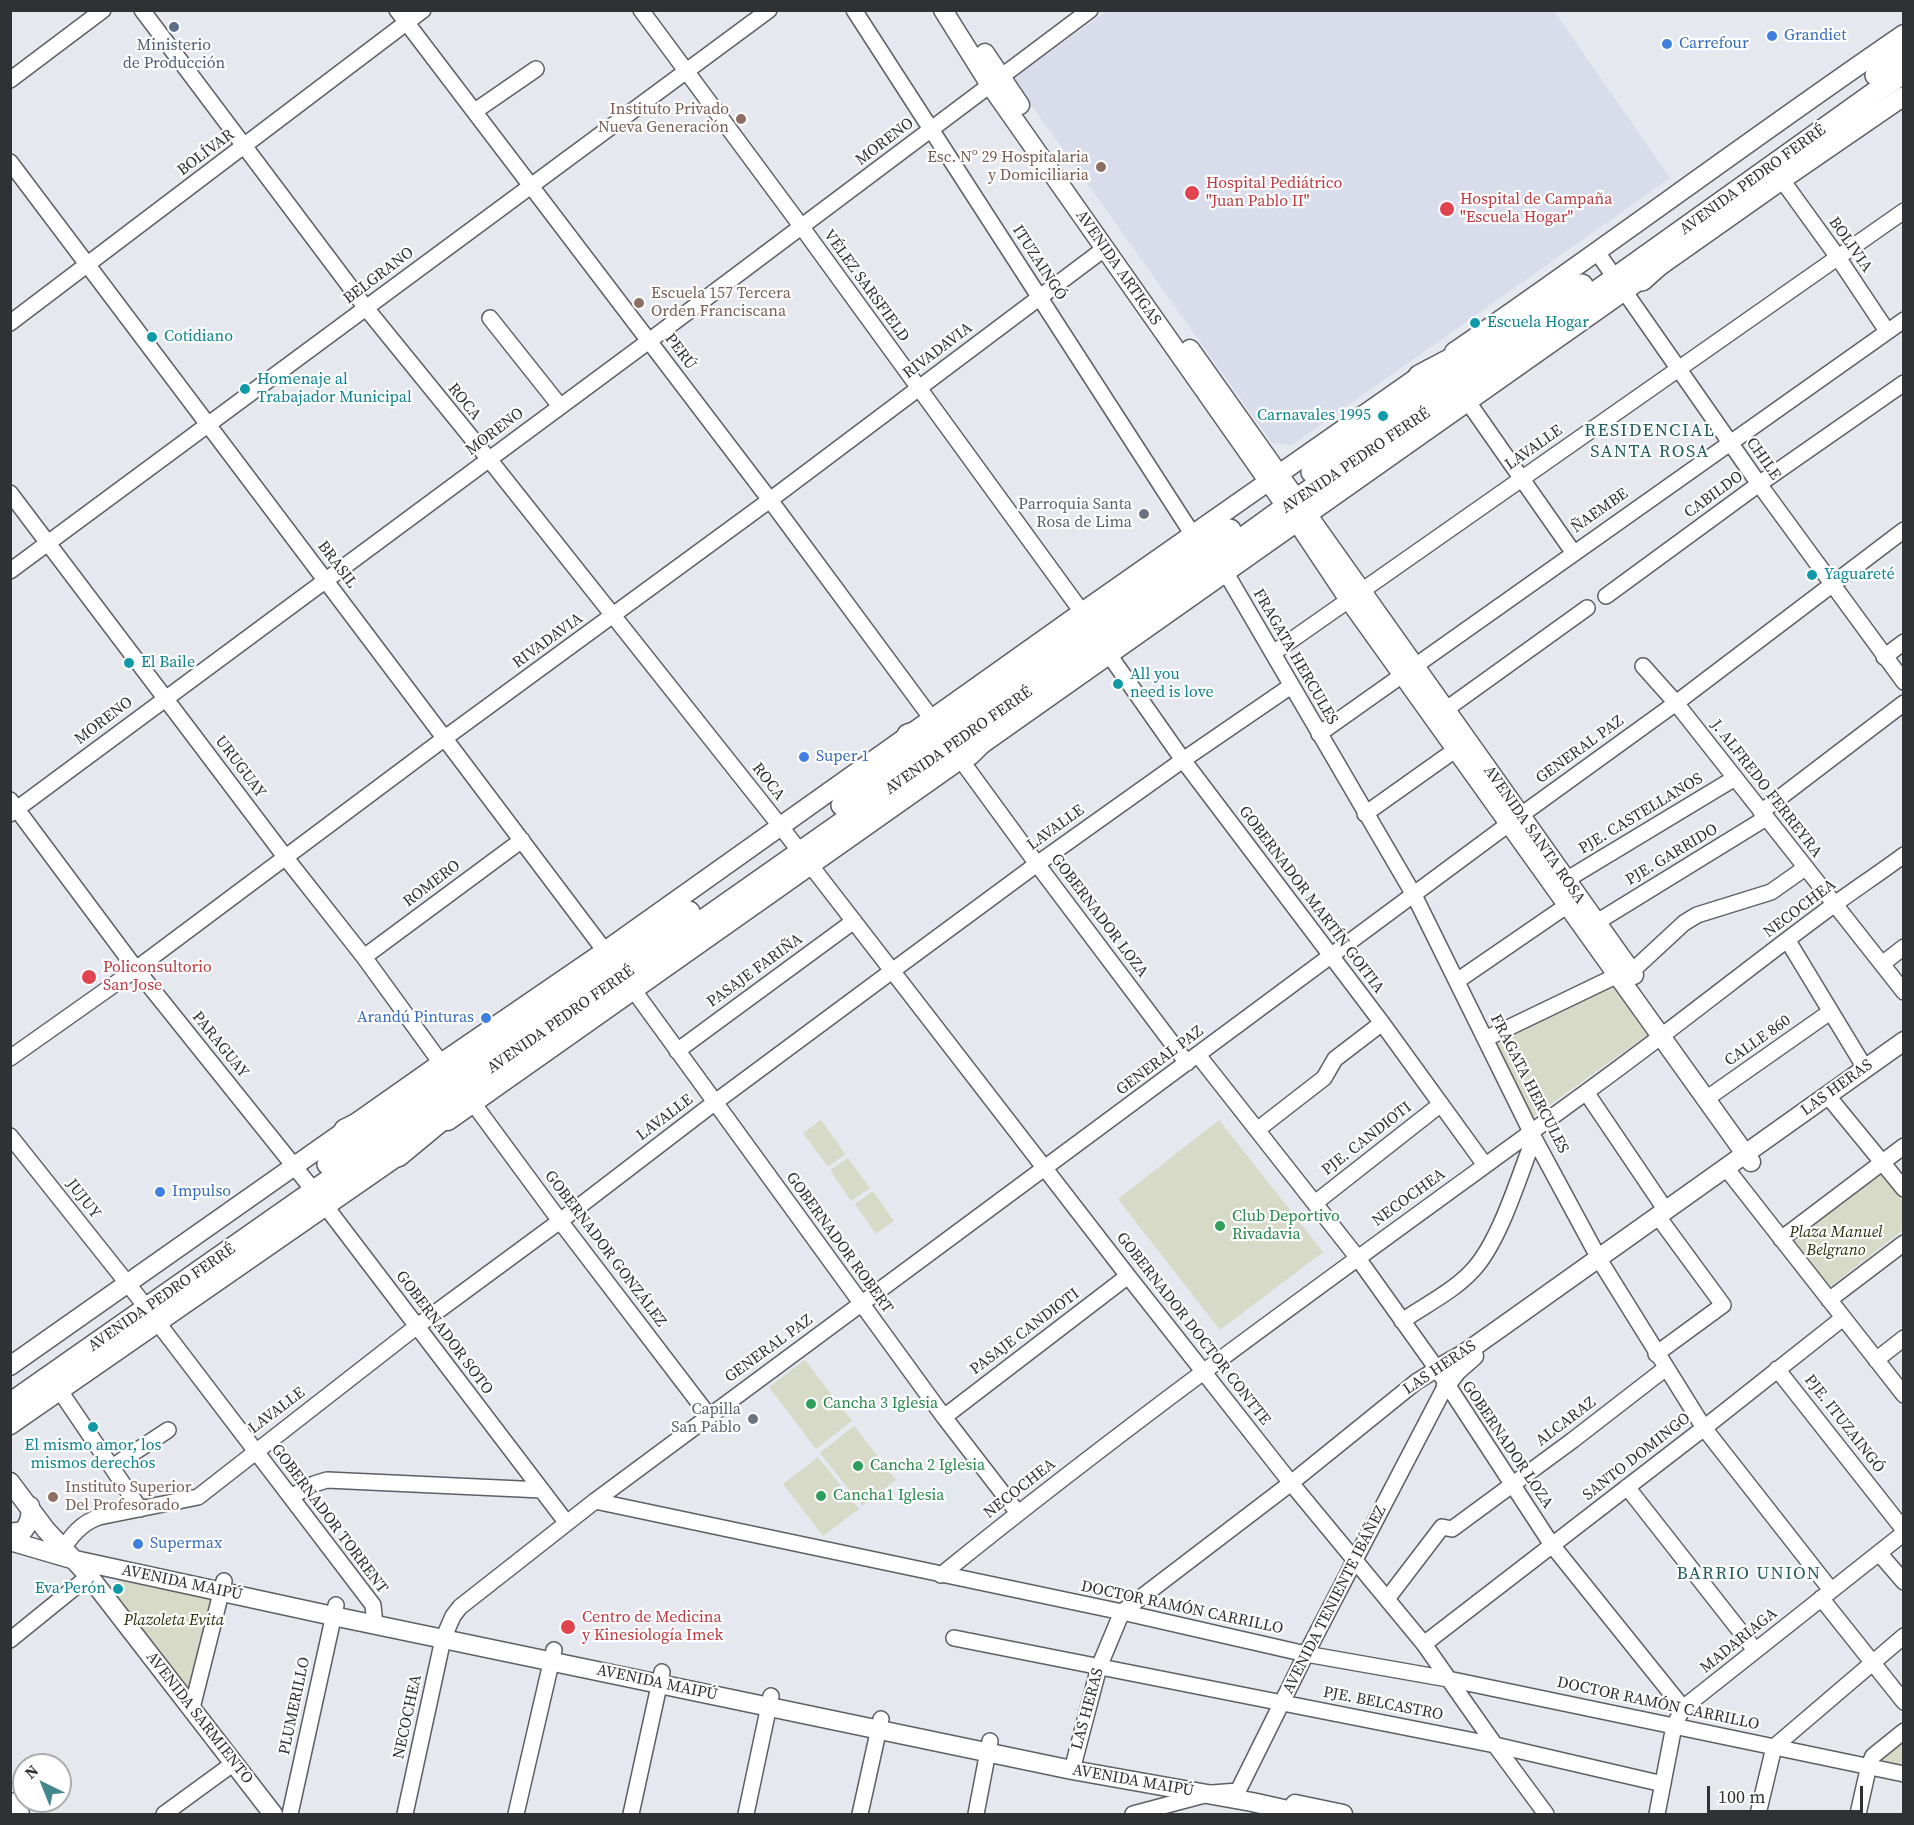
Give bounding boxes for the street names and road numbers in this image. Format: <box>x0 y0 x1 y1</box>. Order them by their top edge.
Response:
street label: MORENO <box>852 114 918 170</box>
street label: AVENIDA PEDRO FERRÉ <box>1676 121 1830 239</box>
street label: BOLÍVAR <box>174 126 238 180</box>
street label: AVENIDA ARTIGAS <box>1071 207 1165 329</box>
street label: BOLIVIA <box>1824 214 1876 276</box>
street label: ITUZAINGÓ <box>1008 222 1070 304</box>
street label: VÉLEZ SARSFIELD <box>819 226 913 346</box>
street label: BELGRANO <box>340 243 418 309</box>
street label: RIVADAVIA <box>899 319 977 383</box>
street label: PERÚ <box>660 330 700 374</box>
street label: ROCA <box>443 380 485 424</box>
street label: MORENO <box>462 404 528 460</box>
street label: AVENIDA PEDRO FERRÉ <box>1278 404 1434 518</box>
street label: LAVALLE <box>1502 421 1566 475</box>
street label: CHILE <box>1742 434 1784 484</box>
street label: CABILDO <box>1681 467 1747 523</box>
street label: ÑAEMBE <box>1568 485 1632 537</box>
street label: BRASIL <box>313 538 361 592</box>
street label: FRAGATA HERCULES <box>1248 586 1342 728</box>
street label: RIVADAVIA <box>509 609 587 673</box>
street label: AVENIDA PEDRO FERRÉ <box>882 683 1036 799</box>
street label: MORENO <box>71 693 137 749</box>
street label: GENERAL PAZ <box>1532 712 1628 788</box>
street label: J. ALFREDO FERREYRA <box>1706 716 1826 862</box>
street label: URUGUAY <box>210 732 270 802</box>
street label: ROCA <box>747 759 789 805</box>
street label: AVENIDA SANTA ROSA <box>1479 762 1589 908</box>
street label: PJE. CASTELLANOS <box>1575 769 1707 859</box>
street label: LAVALLE <box>1024 801 1088 855</box>
street label: GOBERNADOR MARTÍN GOITIA <box>1234 802 1388 998</box>
street label: PJE. GARRIDO <box>1622 820 1722 890</box>
street label: GOBERNADOR LOZA <box>1046 850 1152 982</box>
street label: ROMERO <box>400 856 464 912</box>
street label: NECOCHEA <box>1760 876 1840 942</box>
street label: PASAJE FARIÑA <box>704 930 806 1012</box>
street label: AVENIDA PEDRO FERRÉ <box>484 962 638 1078</box>
street label: PARAGUAY <box>187 1008 253 1082</box>
street label: FRAGATA HERCULES <box>1486 1011 1572 1157</box>
street label: CALLE 860 <box>1721 1011 1795 1071</box>
street label: GENERAL PAZ <box>1113 1022 1207 1100</box>
street label: LAS HERAS <box>1797 1056 1877 1120</box>
street label: LAVALLE <box>633 1091 697 1145</box>
street label: PJE. CANDIOTI <box>1318 1098 1416 1180</box>
street label: NECOCHEA <box>1369 1165 1449 1231</box>
street label: GOBERNADOR GONZÁLEZ <box>540 1167 670 1331</box>
street label: GOBERNADOR ROBERT <box>781 1169 897 1317</box>
street label: JUJUY <box>62 1175 104 1223</box>
street label: GOBERNADOR DOCTOR CONTTE <box>1112 1229 1274 1429</box>
street label: AVENIDA PEDRO FERRÉ <box>85 1240 239 1356</box>
street label: GOBERNADOR SOTO <box>391 1267 497 1399</box>
street label: PASAJE CANDIOTI <box>967 1285 1083 1379</box>
street label: GENERAL PAZ <box>721 1311 817 1387</box>
street label: LAS HERAS <box>1400 1337 1480 1399</box>
street label: PJE. ITUZAINGÓ <box>1800 1371 1888 1477</box>
street label: GOBERNADOR LOZA <box>1457 1378 1557 1512</box>
street label: LAVALLE <box>245 1384 309 1438</box>
street label: ALCARAZ <box>1532 1393 1600 1451</box>
street label: SANTO DOMINGO <box>1579 1409 1695 1505</box>
street label: GOBERNADOR TORRENT <box>266 1440 392 1598</box>
street label: NECOCHEA <box>980 1455 1060 1523</box>
street label: AVENIDA TENIENTE IBÁÑEZ <box>1279 1503 1391 1697</box>
street label: AVENIDA MAIPÚ <box>120 1561 244 1605</box>
street label: DOCTOR RAMÓN CARRILLO <box>1079 1577 1285 1639</box>
street label: MADARIAGA <box>1697 1604 1781 1678</box>
street label: AVENIDA SARMIENTO <box>141 1648 257 1788</box>
street label: PLUMERILLO <box>275 1655 315 1757</box>
street label: AVENIDA MAIPÚ <box>595 1661 719 1705</box>
street label: LAS HERAS <box>1068 1666 1108 1752</box>
street label: NECOCHEA <box>390 1673 426 1761</box>
street label: DOCTOR RAMÓN CARRILLO <box>1555 1673 1761 1735</box>
street label: PJE. BELCASTRO <box>1321 1683 1445 1725</box>
street label: AVENIDA MAIPÚ <box>1071 1761 1195 1801</box>

